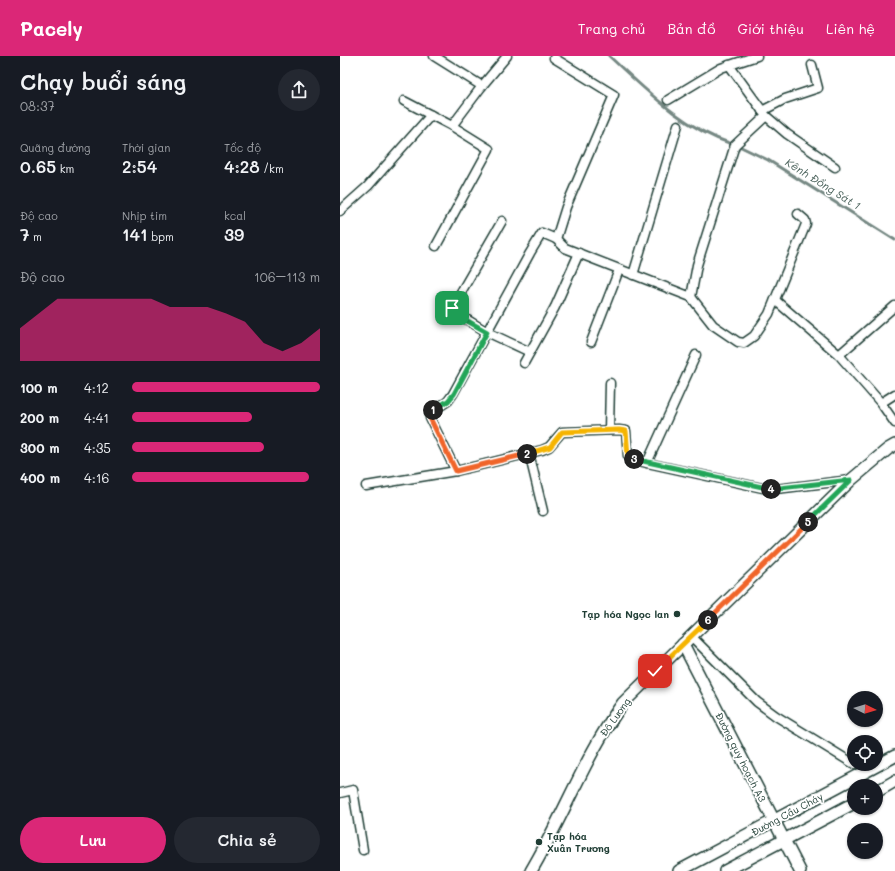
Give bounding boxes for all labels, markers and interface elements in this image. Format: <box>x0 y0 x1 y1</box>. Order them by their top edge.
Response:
text: Pacely <box>20 16 83 41</box>
text: Trang chủ <box>578 19 645 38</box>
text: Bản đồ <box>667 19 715 38</box>
text: Giới thiệu <box>737 19 804 38</box>
text: Liên hệ <box>826 19 875 38</box>
text: Chạy buổi sáng <box>20 67 186 96</box>
button: share <box>278 69 320 111</box>
text: 08:37 <box>20 97 55 114</box>
text: Quãng đường <box>20 140 90 155</box>
text: Thời gian <box>122 140 170 155</box>
text: Tốc độ <box>224 140 261 155</box>
water label: Kênh Đồng Sát 1 <box>783 154 864 213</box>
text: 0.65 <box>20 155 56 177</box>
text: 2:54 <box>122 155 157 177</box>
text: 4:28 <box>224 155 260 177</box>
text: km <box>56 161 74 176</box>
text: /km <box>260 161 284 176</box>
text: Độ cao <box>20 208 58 223</box>
text: Nhịp tim <box>122 208 167 223</box>
text: kcal <box>224 208 246 223</box>
text: 7 <box>20 223 29 245</box>
text: 141 <box>122 223 148 245</box>
text: 39 <box>224 223 244 245</box>
text: m <box>29 229 42 244</box>
text: bpm <box>148 229 174 244</box>
text: Độ cao <box>20 268 65 285</box>
text: 106–113 m <box>254 268 320 285</box>
pin <box>435 291 469 325</box>
icon: arrive <box>441 297 463 319</box>
text: 100 m <box>20 379 57 396</box>
text: 4:12 <box>84 379 109 396</box>
pin: 1 <box>423 400 443 420</box>
text: 1 <box>431 402 435 417</box>
text: 200 m <box>20 409 59 426</box>
text: 4:41 <box>84 409 109 426</box>
text: 300 m <box>20 439 60 456</box>
text: 4:35 <box>84 439 111 456</box>
pin: 2 <box>517 444 537 464</box>
text: 2 <box>524 446 530 461</box>
pin: 3 <box>624 449 644 469</box>
text: 3 <box>631 451 637 466</box>
text: 400 m <box>20 469 60 486</box>
text: 4:16 <box>84 469 109 486</box>
pin: 4 <box>761 479 781 499</box>
text: 4 <box>768 481 774 496</box>
pin: 5 <box>798 512 818 532</box>
text: 5 <box>805 514 811 529</box>
place label: Tạp hóa Ngọc lan <box>582 607 669 621</box>
marker: Tạp hóa Ngọc lan <box>672 609 682 619</box>
pin: 6 <box>698 610 718 630</box>
text: 6 <box>705 612 711 627</box>
pin <box>638 654 672 688</box>
icon: check <box>644 660 666 682</box>
north arrow <box>847 691 883 727</box>
map controls <box>847 691 883 859</box>
street label: Đô Lương <box>596 695 634 739</box>
street label: Đường quy hoạch A3 <box>712 710 770 804</box>
button: locate <box>847 735 883 771</box>
button: + <box>847 779 883 815</box>
street label: Đường Cầu Cháy <box>749 789 825 839</box>
button: Lưu <box>20 817 166 863</box>
button: Chia sẻ <box>174 817 320 863</box>
button: − <box>847 823 883 859</box>
place label: Tạp hóa Xuân Trương <box>547 829 610 855</box>
marker: Tạp hóa Xuân Trương <box>534 837 544 847</box>

